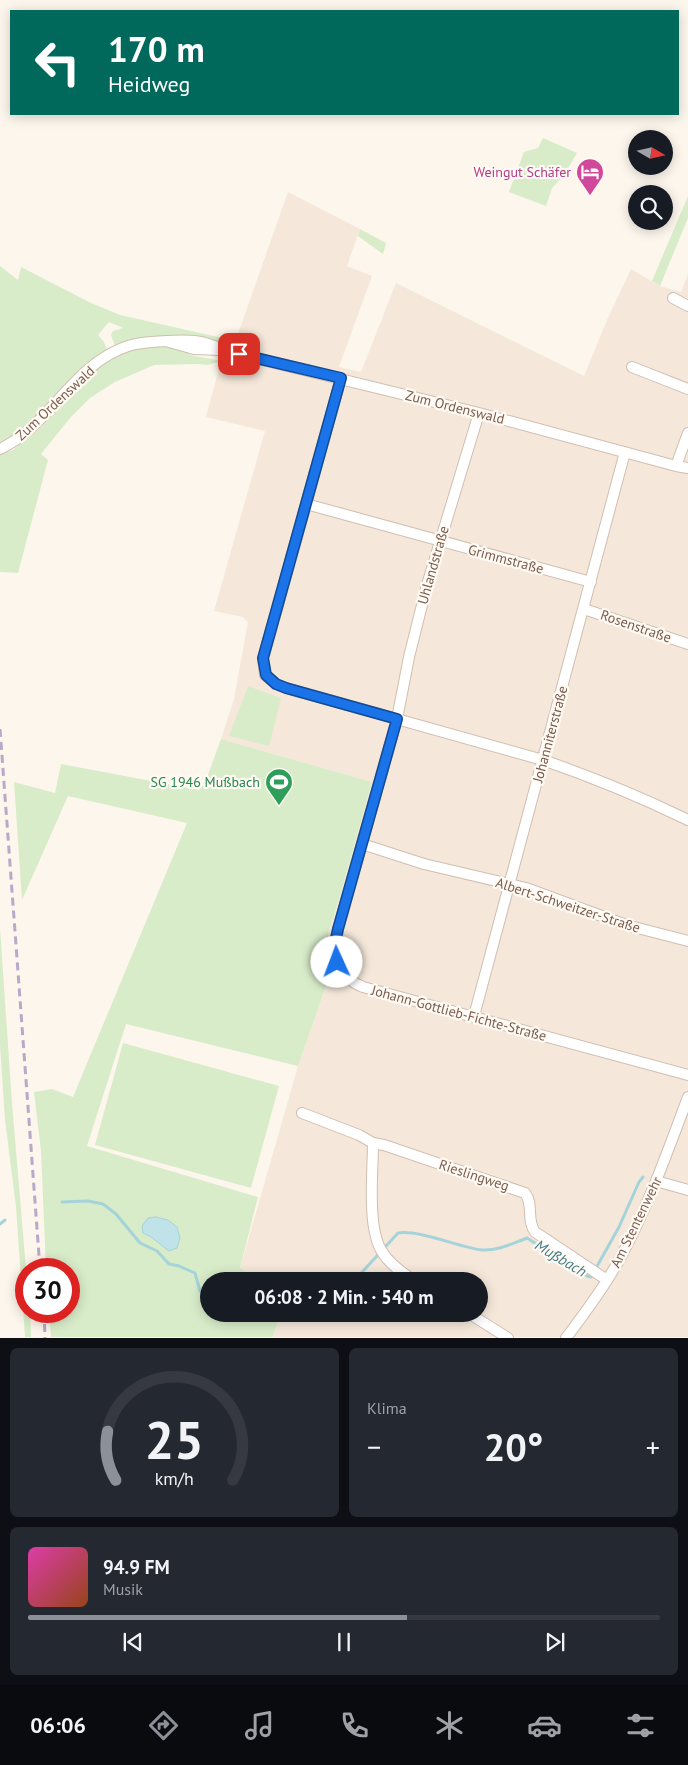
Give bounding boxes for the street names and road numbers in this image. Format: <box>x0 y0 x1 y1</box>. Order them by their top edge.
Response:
street label: Zum Ordenswald <box>12 362 98 444</box>
street label: Zum Ordenswald <box>404 386 506 428</box>
street label: Uhlandstraße <box>413 524 453 606</box>
street label: Grimmstraße <box>466 540 546 578</box>
street label: Rosenstraße <box>598 606 674 646</box>
street label: Johanniterstraße <box>528 684 572 785</box>
street label: Albert-Schweitzer-Straße <box>493 873 643 937</box>
street label: Johann-Gottlieb-Fichte-Straße <box>368 981 549 1045</box>
street label: Rieslingweg <box>437 1155 511 1195</box>
street label: Am Stentenwehr <box>606 1173 666 1270</box>

